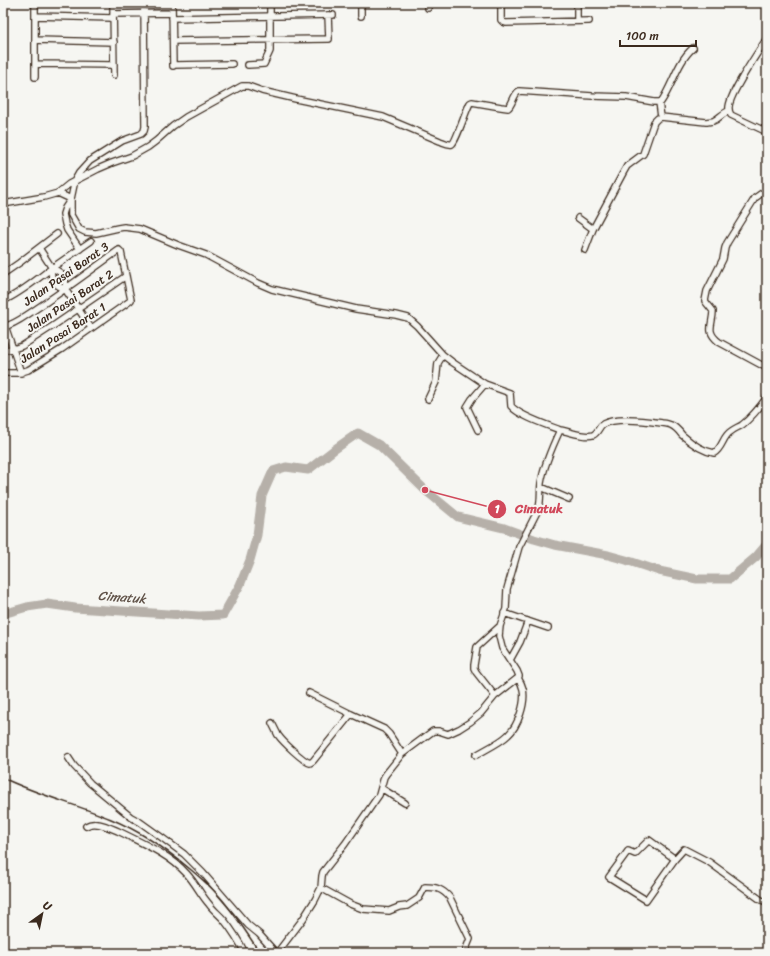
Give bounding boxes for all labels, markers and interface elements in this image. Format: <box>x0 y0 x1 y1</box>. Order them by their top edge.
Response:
scale bar <box>620 22 696 48</box>
text: 100 m <box>626 25 659 47</box>
street label: Jalan Pasai Barat 3 <box>18 236 114 312</box>
street label: Jalan Pasai Barat 2 <box>21 264 118 339</box>
street label: Jalan Pasai Barat 1 <box>15 297 111 370</box>
callout: Cimatuk <box>487 496 570 521</box>
text: Cimatuk <box>514 497 563 520</box>
text: 1 <box>494 498 500 520</box>
water label: Cimatuk <box>97 584 148 610</box>
north arrow <box>22 894 62 934</box>
text: U <box>39 896 56 916</box>

